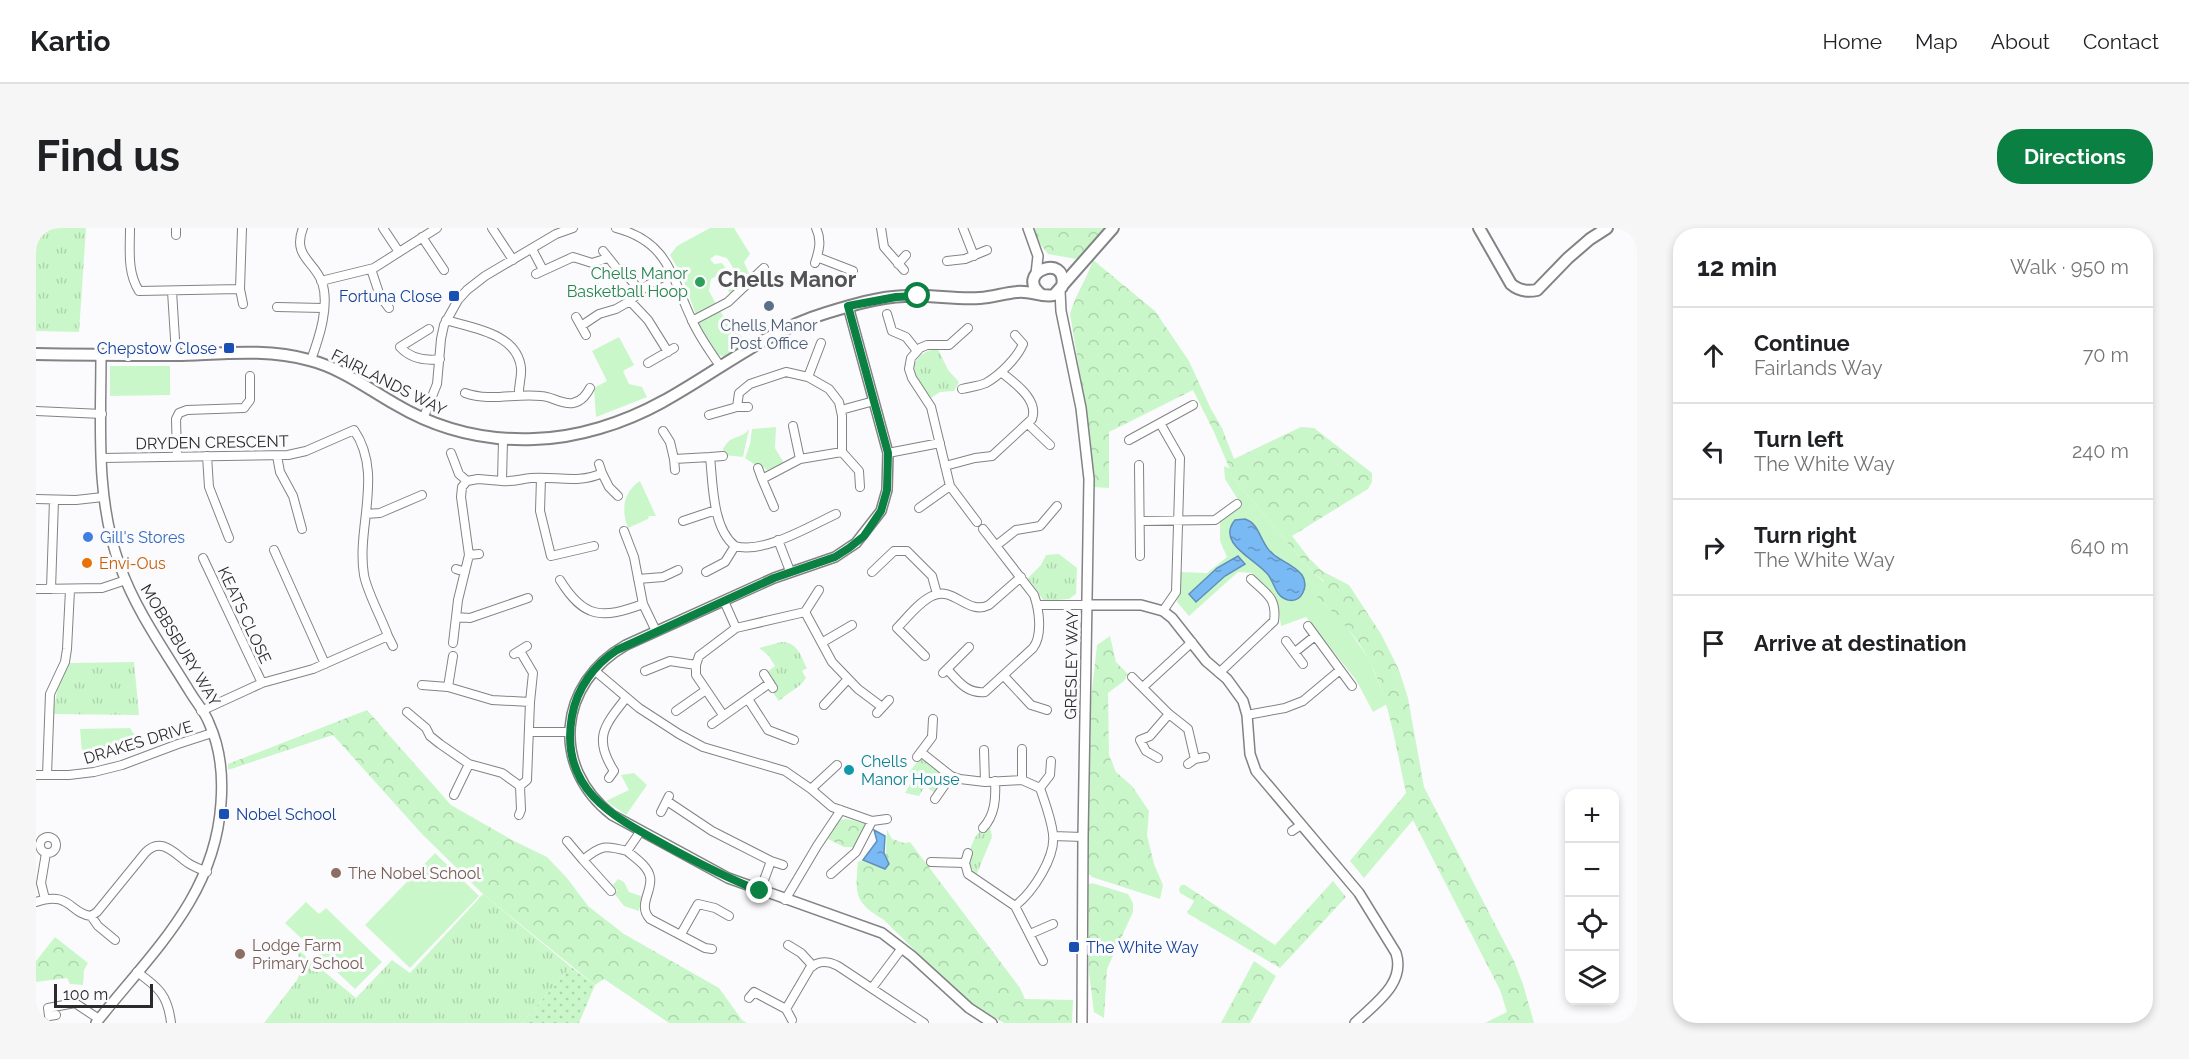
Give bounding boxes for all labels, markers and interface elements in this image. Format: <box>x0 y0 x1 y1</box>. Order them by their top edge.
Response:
text: Kartio <box>30 25 110 58</box>
text: Home <box>1823 29 1882 54</box>
text: Map <box>1915 29 1958 54</box>
text: About <box>1991 29 2050 54</box>
text: Contact <box>2083 29 2159 54</box>
button: Directions <box>1997 129 2153 184</box>
text: Find us <box>36 132 180 181</box>
text: 12 min <box>1697 252 1777 282</box>
text: Walk · 950 m <box>2010 255 2129 279</box>
place label: Chells Manor Basketball Hoop <box>567 264 688 301</box>
district label: Chells Manor <box>718 266 857 292</box>
marker: Chells Manor Basketball Hoop <box>693 275 707 289</box>
route start <box>904 282 930 308</box>
place label: Fortuna Close <box>339 287 442 306</box>
marker: Fortuna Close <box>447 289 461 303</box>
marker: Chells Manor Post Office <box>762 299 776 313</box>
place label: Chells Manor Post Office <box>720 316 818 353</box>
text: Continue <box>1754 330 1850 356</box>
place label: Chepstow Close <box>97 339 217 358</box>
icon: ahead <box>1697 339 1730 372</box>
marker: Chepstow Close <box>222 341 236 355</box>
text: 70 m <box>2083 343 2129 367</box>
street label: FAIRLANDS WAY <box>328 345 450 420</box>
text: Fairlands Way <box>1754 356 1883 380</box>
text: Turn left <box>1754 426 1844 452</box>
street label: DRYDEN CRESCENT <box>135 432 289 453</box>
icon: left <box>1697 435 1730 468</box>
text: 240 m <box>2072 439 2129 463</box>
text: The White Way <box>1754 452 1895 476</box>
text: Turn right <box>1754 522 1857 548</box>
place label: Gill's Stores <box>100 528 185 547</box>
marker: Gill's Stores <box>81 530 95 544</box>
icon: right <box>1697 531 1730 564</box>
text: 640 m <box>2070 535 2129 559</box>
text: The White Way <box>1754 548 1895 572</box>
place label: Envi-Ous <box>99 554 166 573</box>
marker: Envi-Ous <box>80 556 94 570</box>
street label: KEATS CLOSE <box>214 564 275 667</box>
street label: MOBBSBURY WAY <box>137 581 225 710</box>
street label: GRESLEY WAY <box>1061 610 1082 720</box>
icon: arrive <box>1697 627 1730 660</box>
text: Arrive at destination <box>1754 630 1967 656</box>
street label: DRAKES DRIVE <box>81 717 195 768</box>
place label: Chells Manor House <box>861 752 960 789</box>
marker: Chells Manor House <box>842 763 856 777</box>
map controls <box>1565 789 1619 1005</box>
button: + <box>1565 789 1619 843</box>
place label: Nobel School <box>236 805 337 824</box>
marker: Nobel School <box>217 807 231 821</box>
button: − <box>1565 843 1619 897</box>
place label: The Nobel School <box>348 864 481 883</box>
marker: The Nobel School <box>329 866 343 880</box>
route end <box>746 877 772 903</box>
button: locate <box>1565 897 1619 951</box>
place label: Lodge Farm Primary School <box>252 936 364 973</box>
place label: The White Way <box>1086 938 1199 957</box>
marker: The White Way <box>1067 940 1081 954</box>
marker: Lodge Farm Primary School <box>233 947 247 961</box>
button: layers <box>1565 951 1619 1005</box>
scale bar <box>54 981 153 1008</box>
text: 100 m <box>63 985 108 1004</box>

